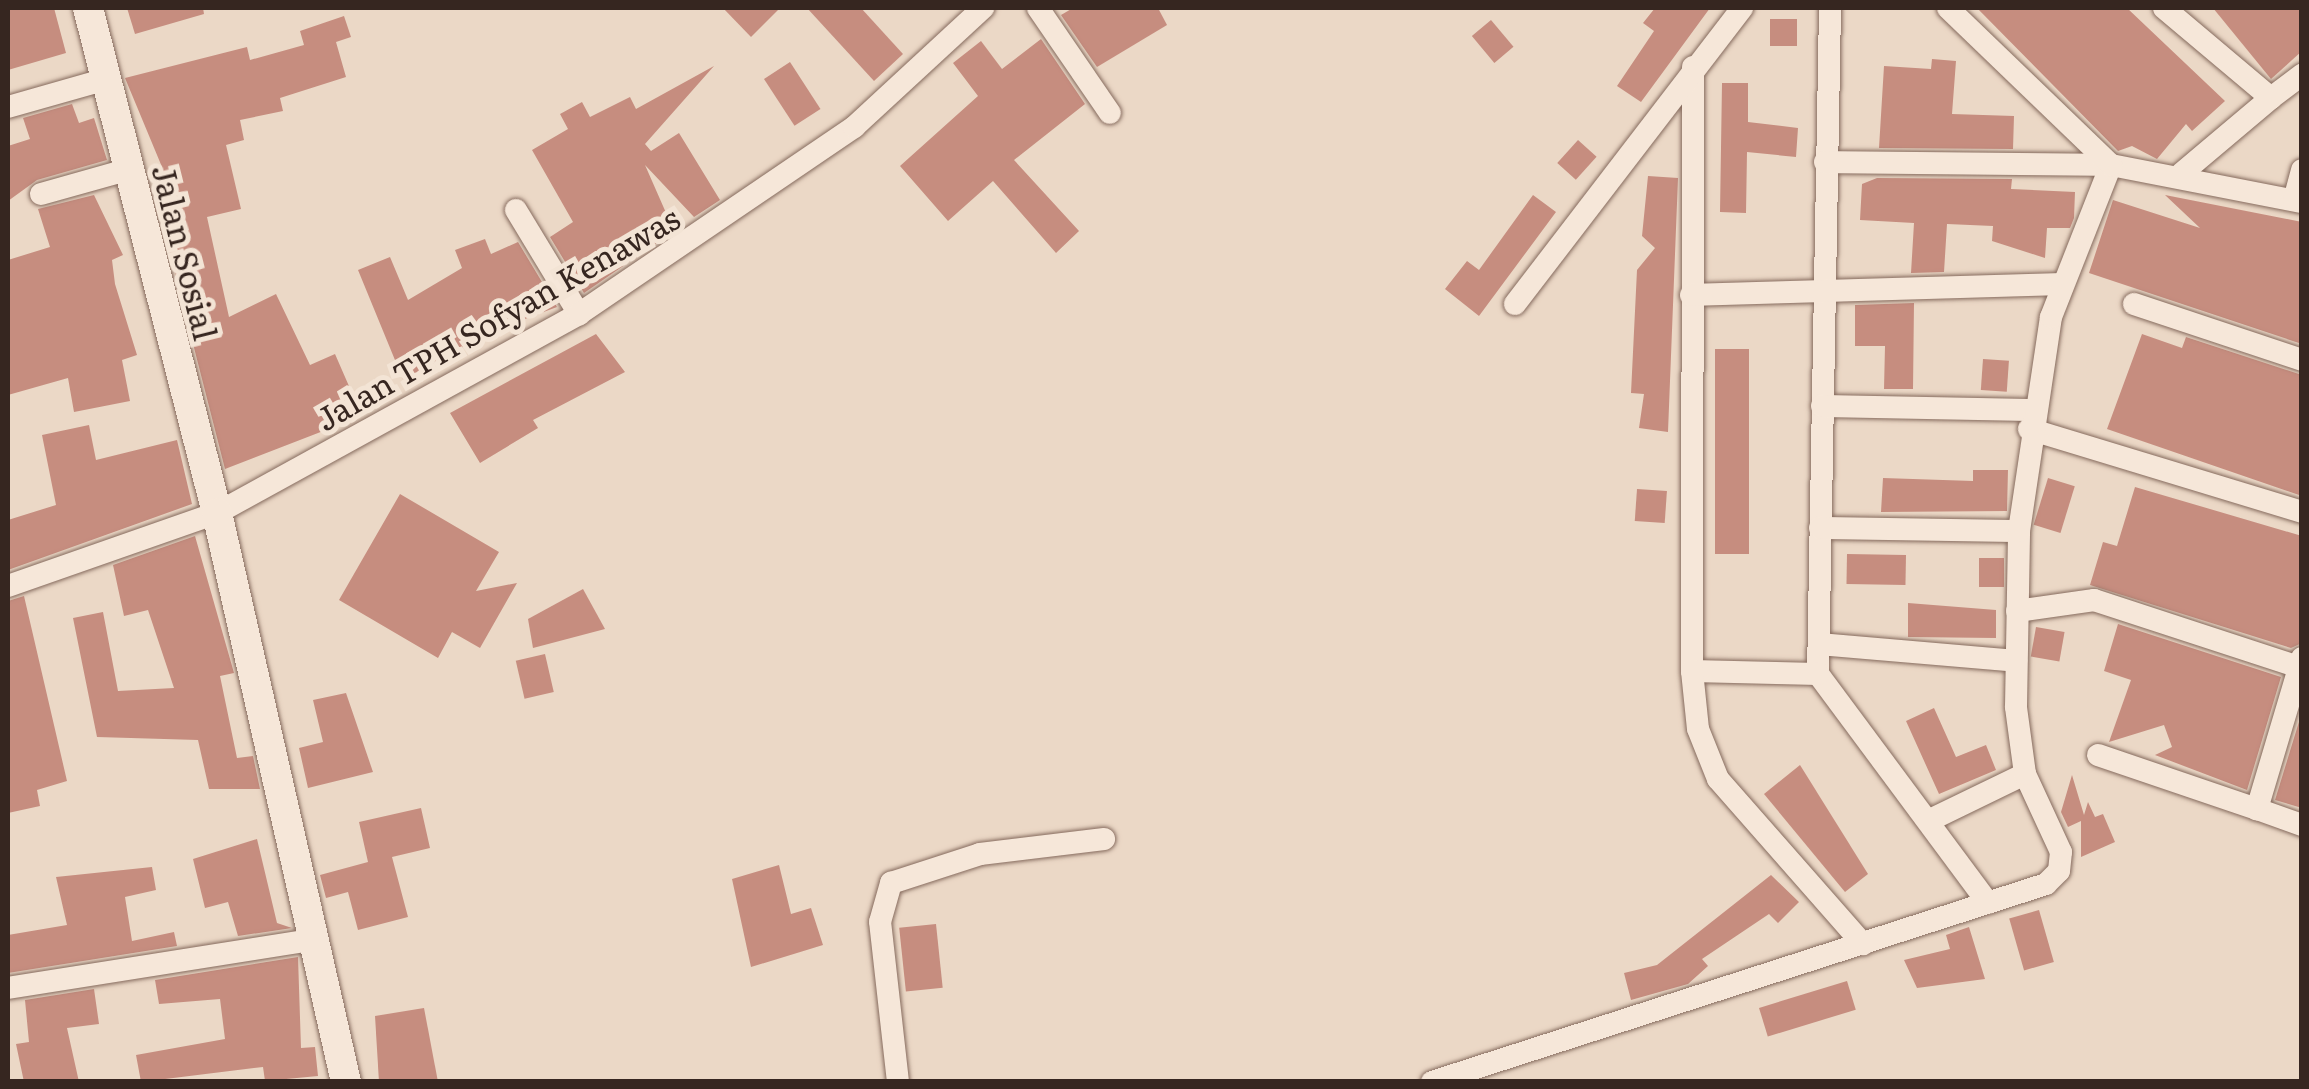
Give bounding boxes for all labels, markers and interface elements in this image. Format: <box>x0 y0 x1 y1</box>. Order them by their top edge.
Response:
street label: Jalan Sosial <box>146 160 226 344</box>
street label: Jalan TPH Sofyan Kenawas <box>308 197 686 437</box>

